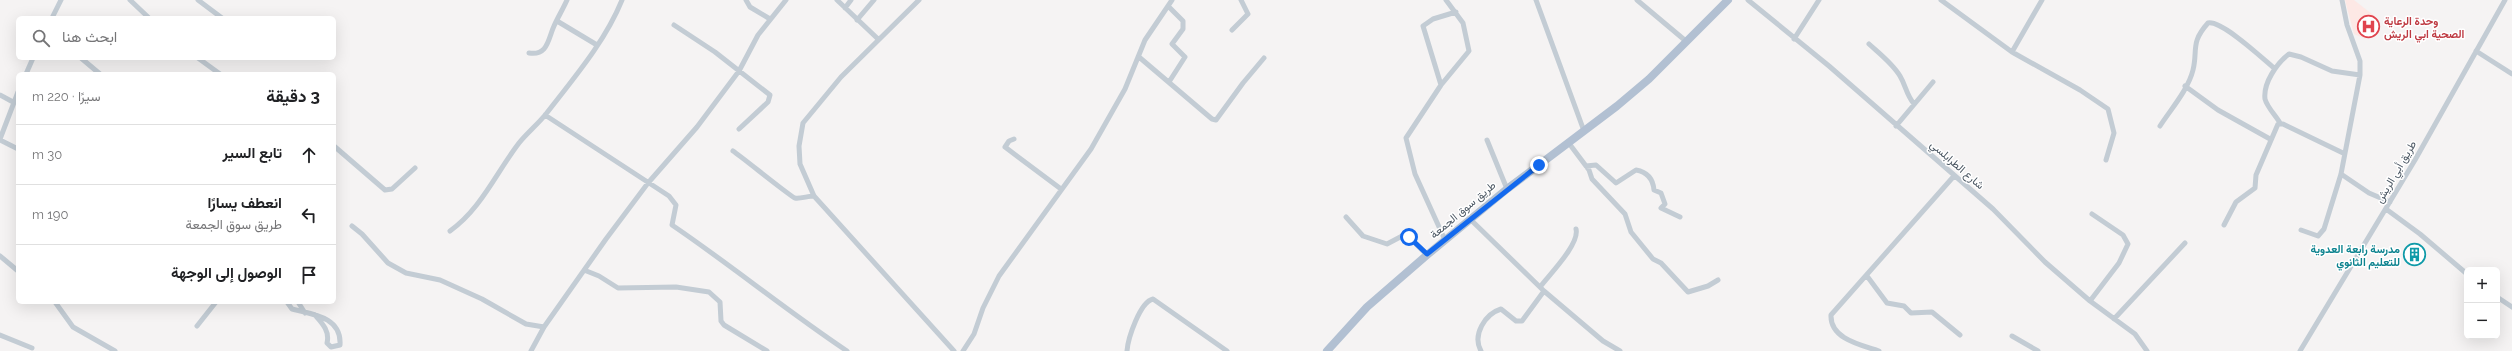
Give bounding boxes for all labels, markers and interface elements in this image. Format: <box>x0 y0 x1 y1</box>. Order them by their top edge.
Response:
hospital icon: وحدة الرعاية الصحية ابي الريش <box>2355 14 2381 40</box>
place label: وحدة الرعاية الصحية ابي الريش <box>2384 15 2465 43</box>
search box <box>16 16 336 60</box>
icon: search <box>30 27 52 49</box>
text: ابحث هنا <box>62 28 117 46</box>
text: 3 دقيقة <box>266 86 320 106</box>
text: سيرًا · 220 m <box>32 89 100 104</box>
street label: شارع الطرابلسي <box>1925 138 1987 194</box>
street label: طريق أبي الريش <box>2373 138 2422 207</box>
text: تابع السير <box>222 144 282 162</box>
icon: ahead <box>298 144 320 166</box>
text: 30 m <box>32 147 62 162</box>
route end <box>1530 156 1548 174</box>
street label: طريق سوق الجمعة <box>1428 179 1498 241</box>
text: انعطف يسارًا <box>207 194 282 212</box>
icon: left <box>298 204 320 226</box>
text: 190 m <box>32 207 68 222</box>
text: طريق سوق الجمعة <box>186 217 282 232</box>
route start <box>1400 228 1418 246</box>
building icon: مدرسة رابعة العدوية للتعليم الثانوي <box>2402 242 2428 268</box>
place label: مدرسة رابعة العدوية للتعليم الثانوي <box>2311 243 2400 271</box>
text: الوصول إلى الوجهة <box>171 264 282 282</box>
icon: arrive <box>298 264 320 286</box>
map controls <box>2464 267 2500 339</box>
button: + <box>2464 267 2500 303</box>
button: − <box>2464 303 2500 339</box>

